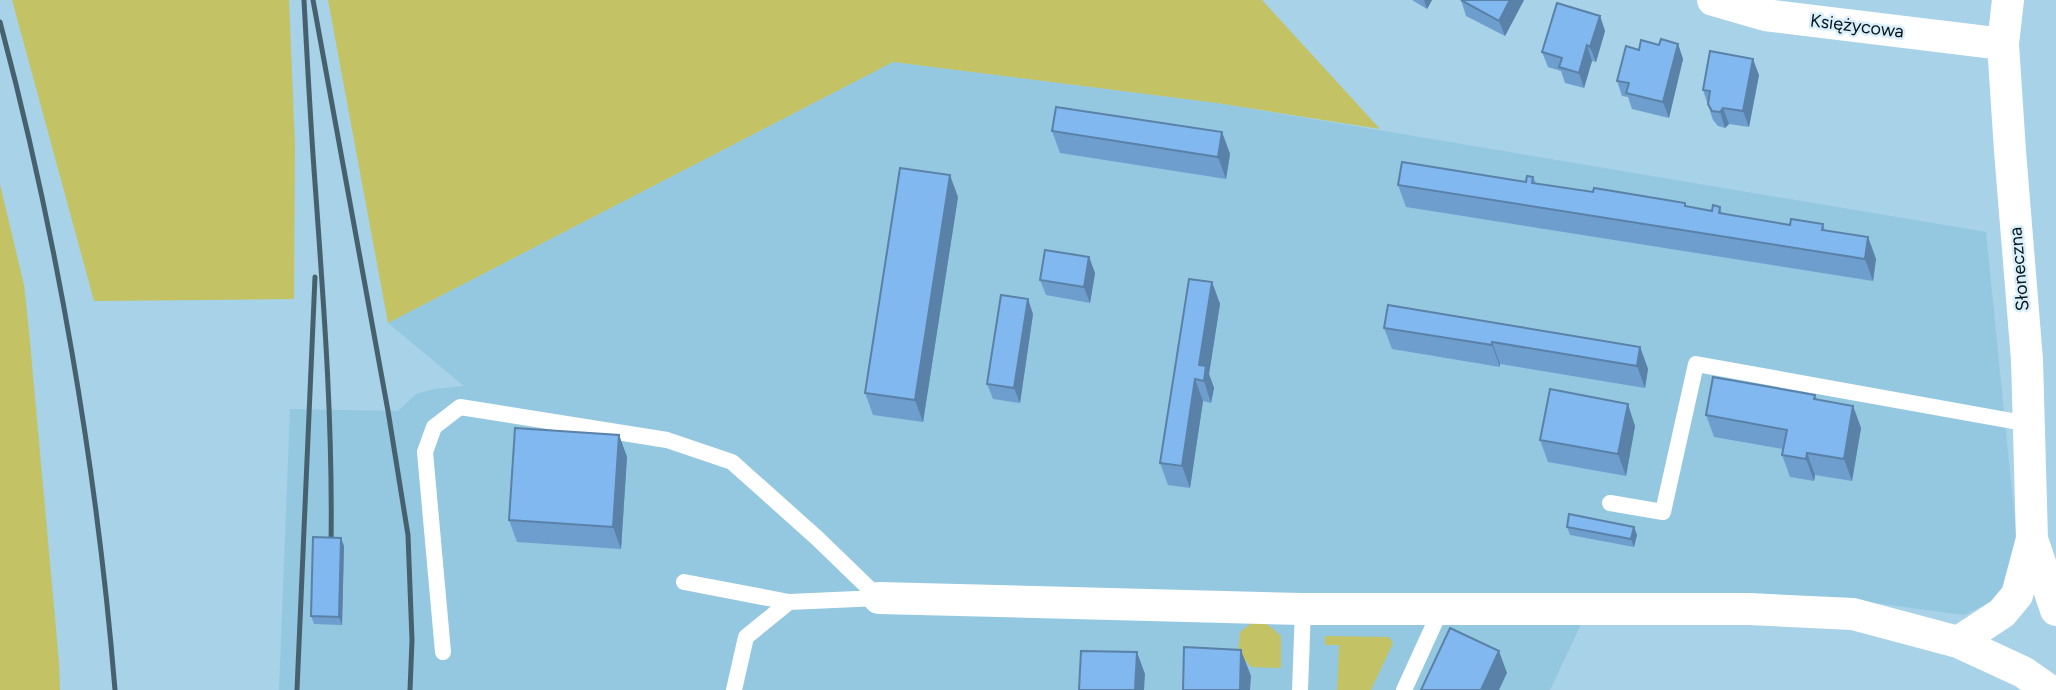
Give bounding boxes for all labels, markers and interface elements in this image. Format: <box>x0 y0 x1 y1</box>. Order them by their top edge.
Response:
street label: Księżycowa <box>1809 9 1905 43</box>
street label: Słoneczna <box>2004 226 2034 312</box>

